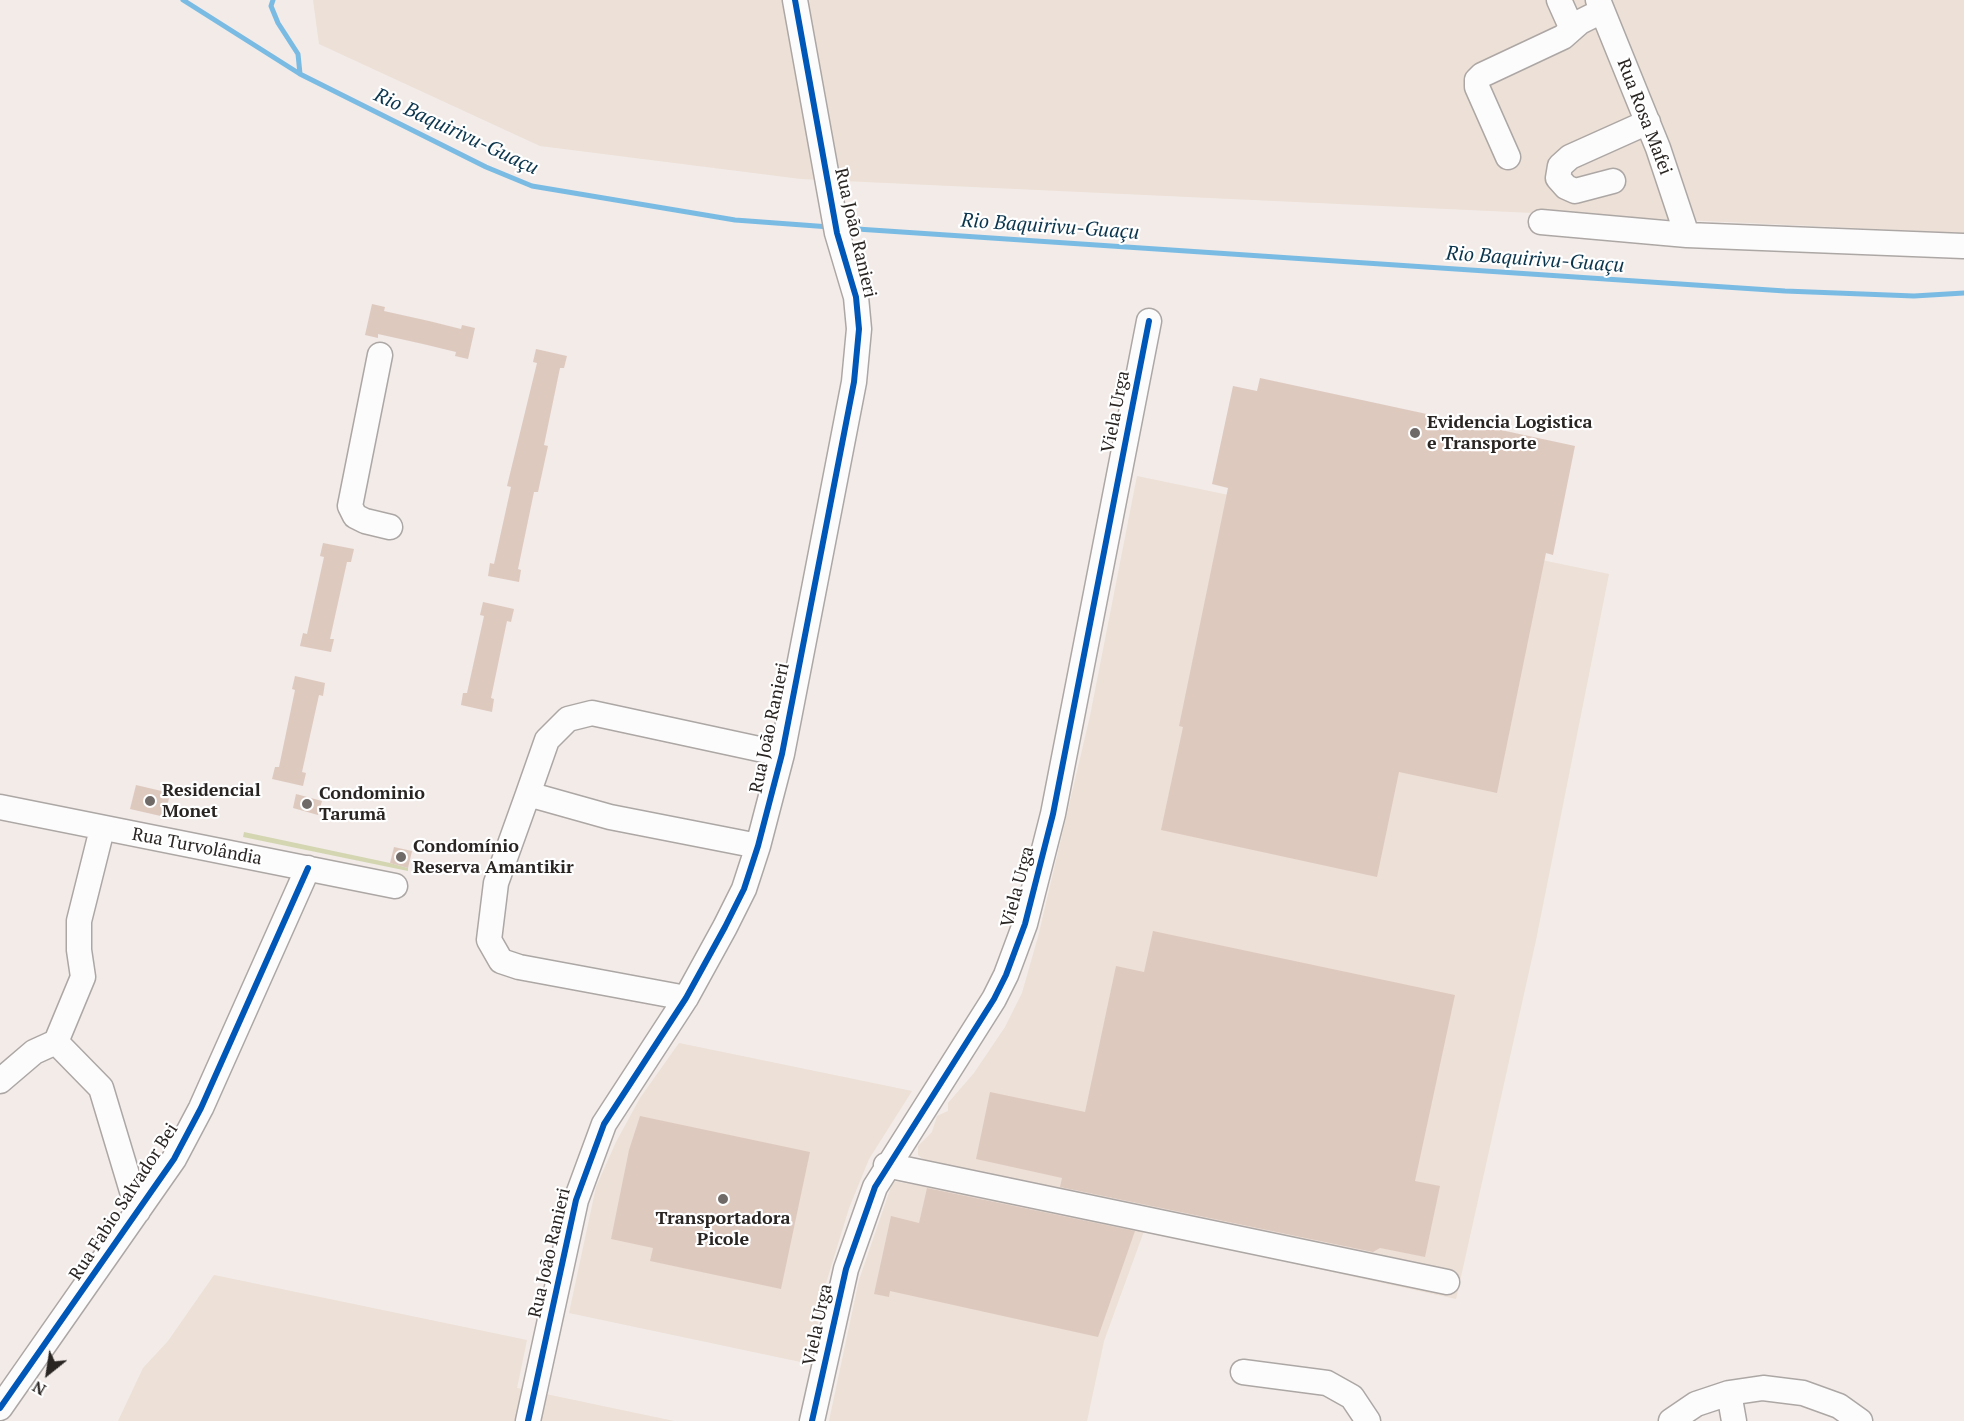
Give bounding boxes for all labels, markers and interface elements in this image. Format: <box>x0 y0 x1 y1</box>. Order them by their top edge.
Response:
street label: Rua Rosa Mafei <box>1612 56 1676 178</box>
water label: Rio Baquirivu-Guaçu <box>370 83 542 181</box>
street label: Rua João Ranieri <box>830 166 880 300</box>
water label: Rio Baquirivu-Guaçu <box>960 209 1140 245</box>
water label: Rio Baquirivu-Guaçu <box>1445 242 1625 278</box>
street label: Viela Urga <box>1097 369 1135 455</box>
place label: Evidencia Logistica e Transporte <box>1427 412 1593 454</box>
marker: Evidencia Logistica e Transporte <box>1408 426 1422 440</box>
street label: Rua João Ranieri <box>746 661 794 795</box>
place label: Residencial Monet <box>162 780 261 822</box>
place label: Condominio Tarumã <box>319 783 425 826</box>
marker: Residencial Monet <box>143 794 157 808</box>
marker: Condominio Tarumã <box>300 797 314 811</box>
street label: Rua Turvolândia <box>130 824 264 870</box>
place label: Condomínio Reserva Amantikir <box>413 836 574 878</box>
street label: Viela Urga <box>997 844 1039 930</box>
marker: Condomínio Reserva Amantikir <box>394 850 408 864</box>
street label: Rua Fabio Salvador Bei <box>65 1119 183 1285</box>
street label: Rua João Ranieri <box>525 1186 575 1320</box>
marker: Transportadora Picole <box>716 1192 730 1206</box>
place label: Transportadora Picole <box>656 1208 790 1250</box>
street label: Viela Urga <box>799 1282 837 1368</box>
north arrow <box>18 1343 78 1403</box>
text: N <box>28 1376 50 1401</box>

